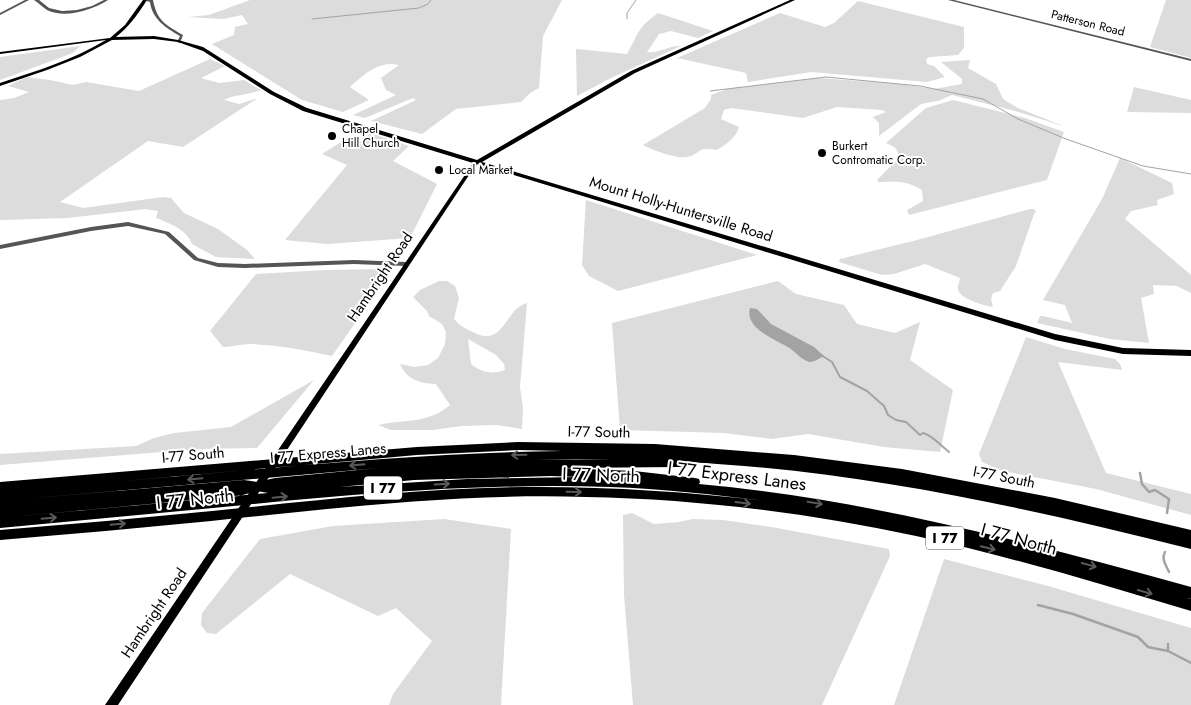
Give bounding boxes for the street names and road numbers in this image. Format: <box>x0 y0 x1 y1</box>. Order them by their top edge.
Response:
street label: Patterson Road <box>1049 5 1127 41</box>
street label: Mount Holly-Huntersville Road <box>587 171 775 247</box>
street label: Hambright Road <box>342 228 418 326</box>
street label: I-77 South <box>567 420 631 444</box>
street label: I 77 Express Lanes <box>269 437 387 469</box>
street label: I-77 South <box>161 441 225 469</box>
street label: I 77 Express Lanes <box>666 455 808 497</box>
street label: I-77 South <box>971 460 1037 494</box>
street label: I 77 North <box>562 461 640 489</box>
road number: I 77 <box>364 476 402 499</box>
street label: I 77 North <box>155 482 235 516</box>
street label: I 77 North <box>978 516 1060 562</box>
road number: I 77 <box>926 526 964 550</box>
street label: Hambright Road <box>116 564 192 662</box>

